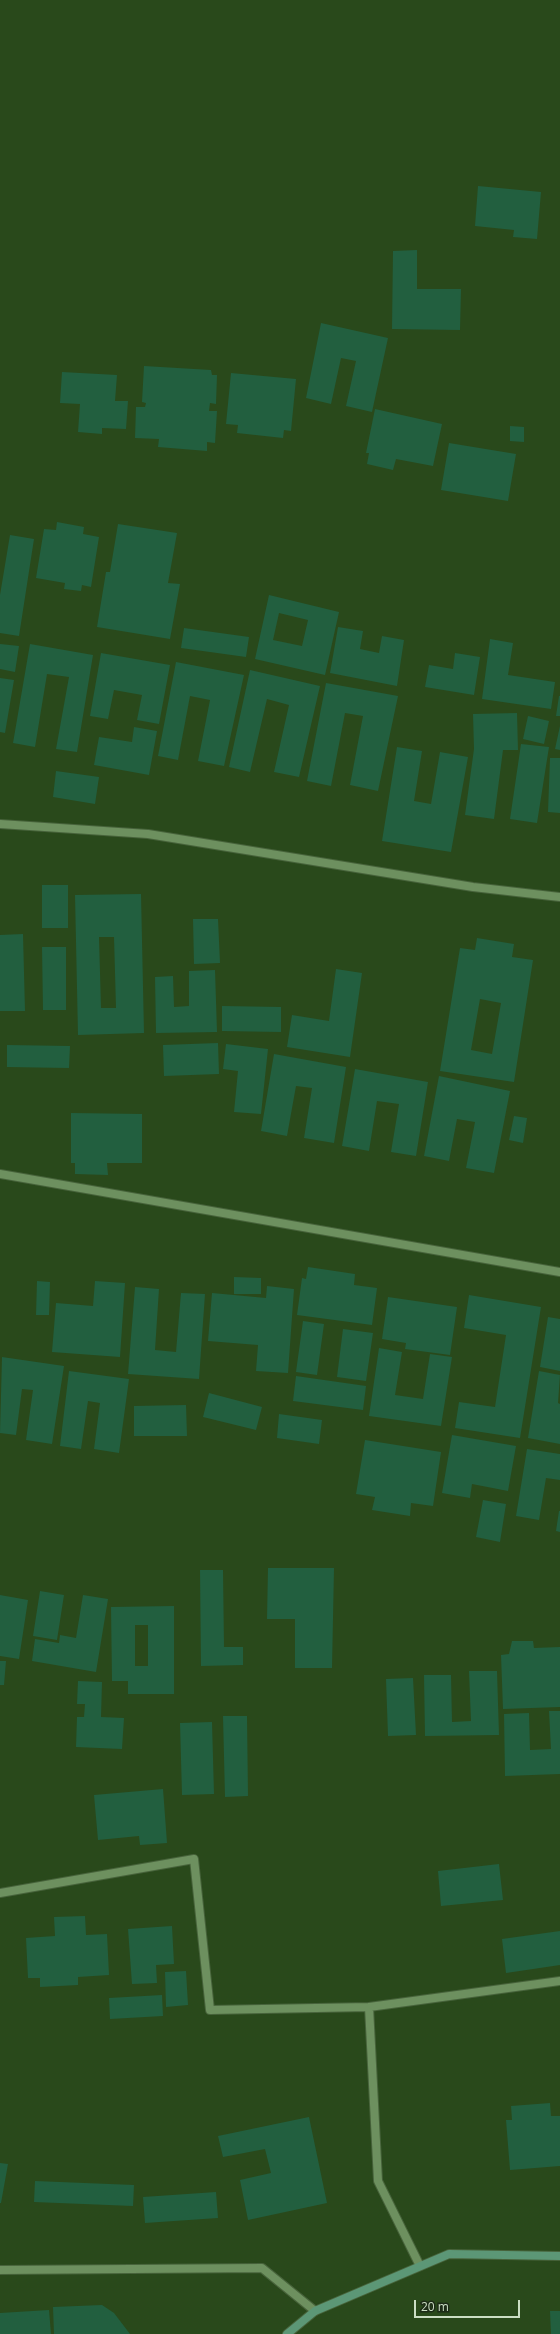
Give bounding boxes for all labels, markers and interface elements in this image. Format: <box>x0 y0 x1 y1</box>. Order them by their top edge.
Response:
scale bar <box>416 2292 522 2318</box>
text: 20 m <box>421 2298 449 2315</box>

